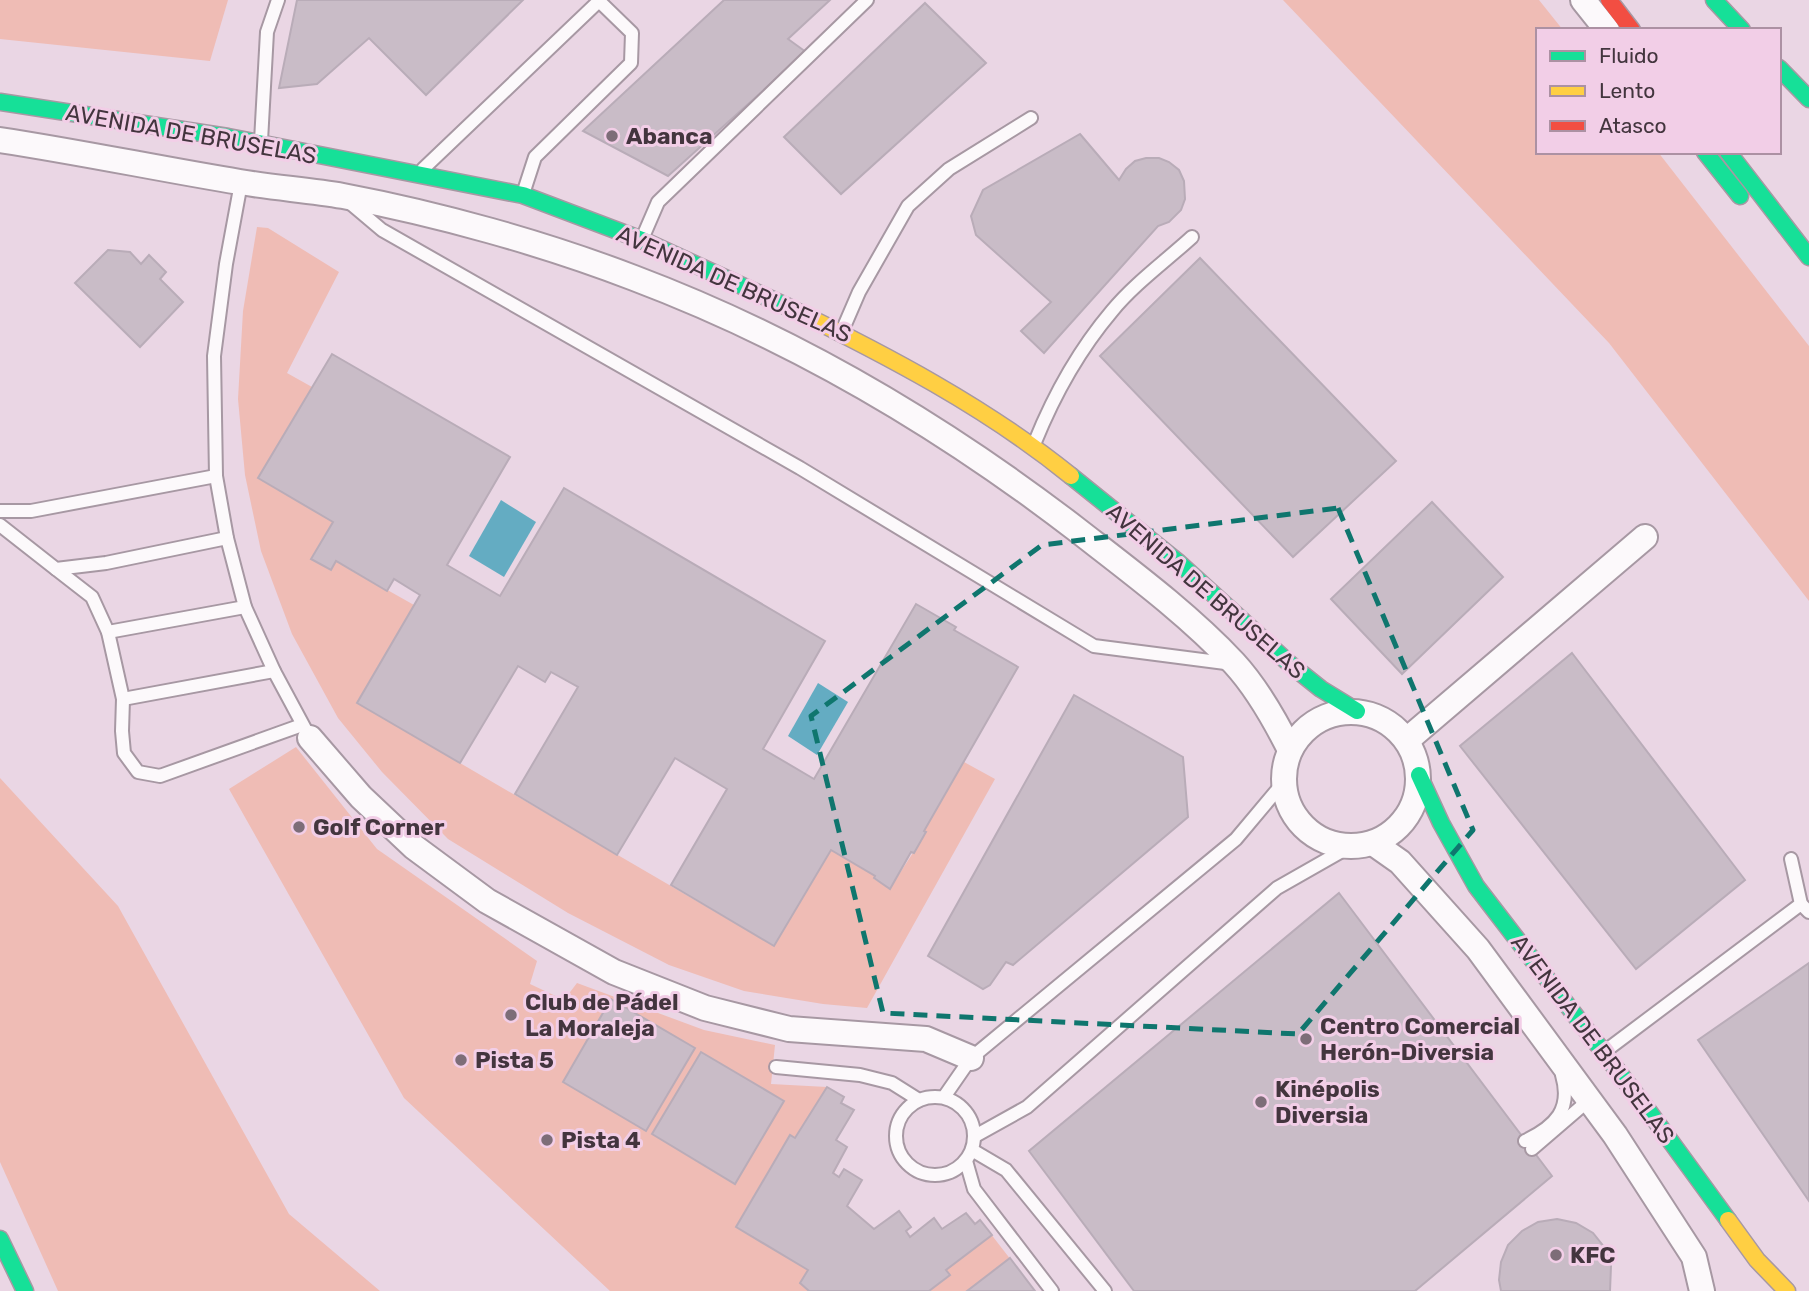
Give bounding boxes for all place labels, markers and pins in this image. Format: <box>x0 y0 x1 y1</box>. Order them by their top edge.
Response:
place label: Abanca <box>626 122 712 150</box>
marker: Abanca <box>604 128 620 144</box>
place label: Golf Corner <box>313 813 445 841</box>
marker: Golf Corner <box>291 819 307 835</box>
place label: Club de Pádel La Moraleja <box>525 988 679 1042</box>
marker: Club de Pádel La Moraleja <box>503 1007 519 1023</box>
place label: Centro Comercial Herón-Diversia <box>1320 1012 1520 1066</box>
marker: Centro Comercial Herón-Diversia <box>1298 1031 1314 1047</box>
place label: Pista 5 <box>475 1046 554 1074</box>
marker: Pista 5 <box>453 1052 469 1068</box>
place label: Kinépolis Diversia <box>1275 1075 1380 1129</box>
marker: Kinépolis Diversia <box>1253 1094 1269 1110</box>
place label: Pista 4 <box>561 1126 641 1154</box>
marker: Pista 4 <box>539 1132 555 1148</box>
place label: KFC <box>1570 1241 1616 1269</box>
marker: KFC <box>1548 1247 1564 1263</box>

